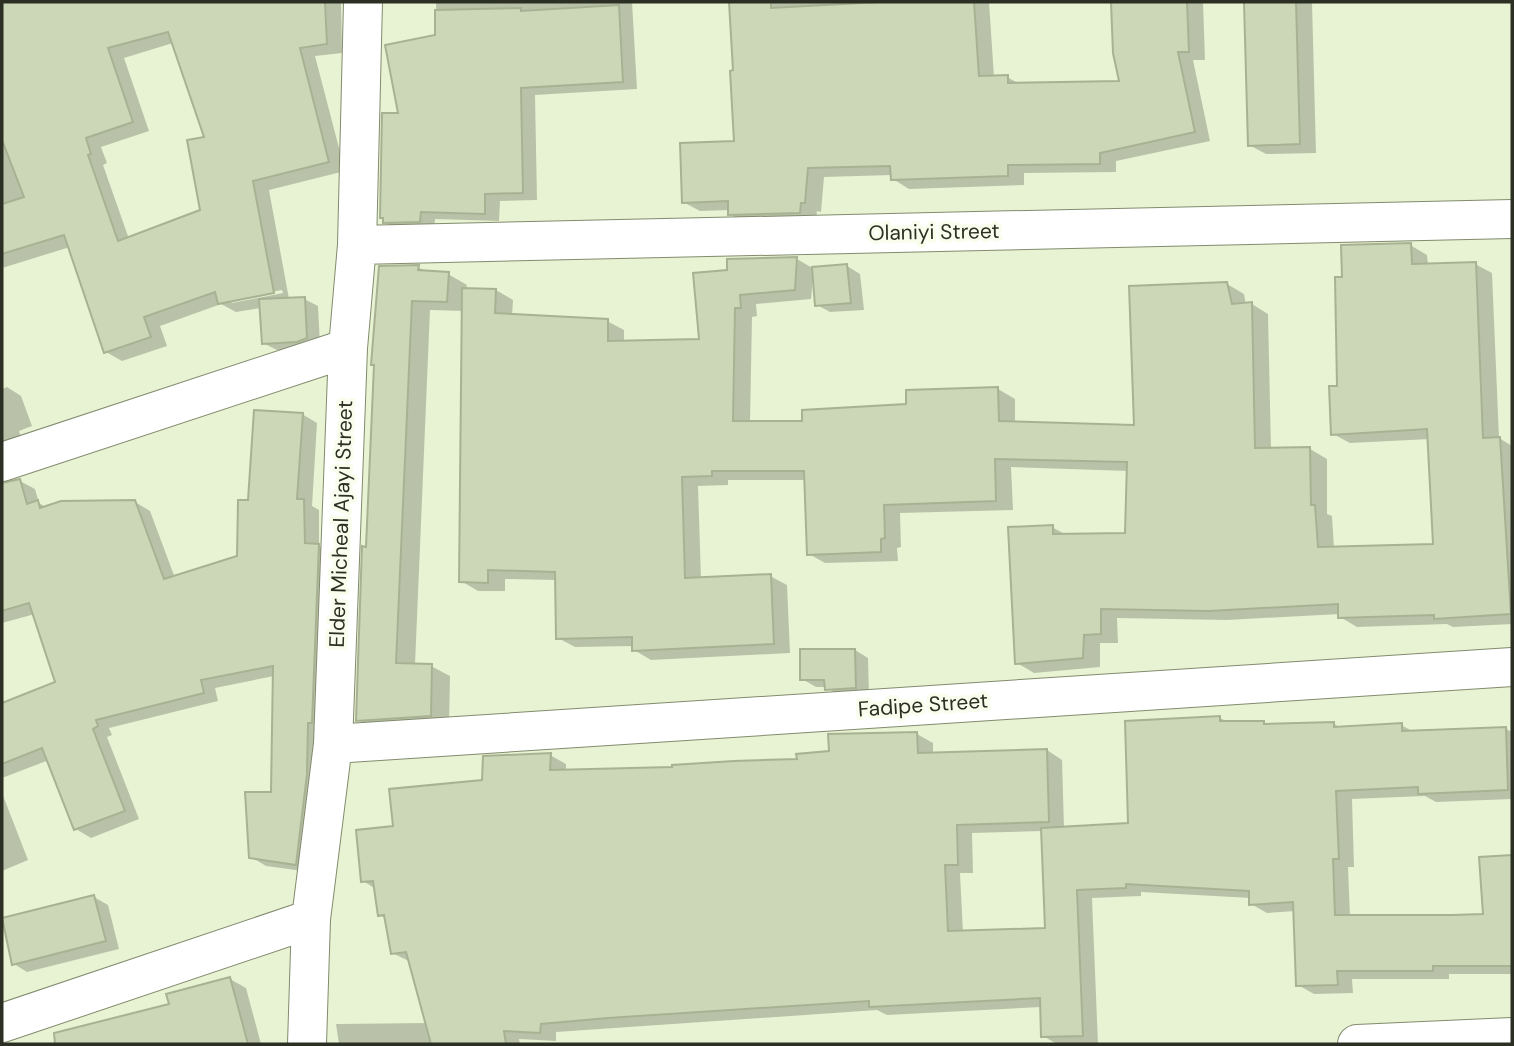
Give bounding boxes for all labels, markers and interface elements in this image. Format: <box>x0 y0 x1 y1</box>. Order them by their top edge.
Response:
street label: Olaniyi Street <box>868 217 1000 247</box>
street label: Elder Micheal Ajayi Street <box>323 400 359 648</box>
street label: Fadipe Street <box>857 686 989 724</box>

